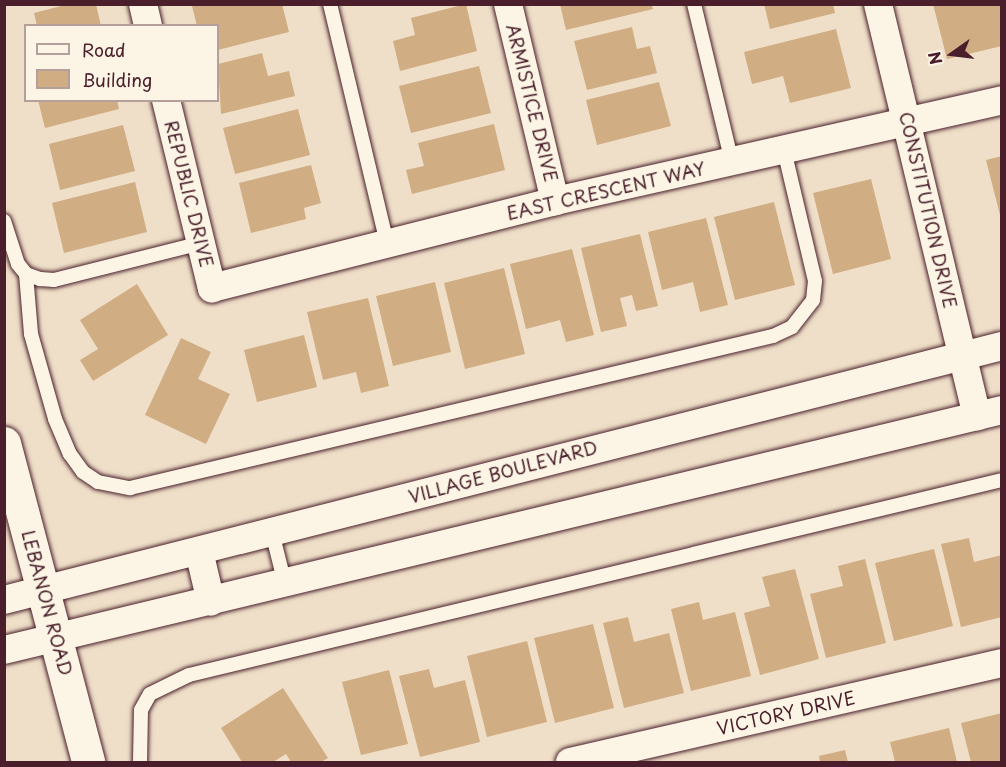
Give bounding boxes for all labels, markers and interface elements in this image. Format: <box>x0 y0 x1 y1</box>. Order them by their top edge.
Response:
street label: ARMISTICE DRIVE <box>502 22 562 184</box>
legend <box>24 24 219 102</box>
north arrow <box>922 24 982 84</box>
text: Road <box>82 36 126 63</box>
text: N <box>921 49 948 67</box>
text: Building <box>82 66 152 93</box>
street label: CONSTITUTION DRIVE <box>895 109 961 311</box>
street label: REPUBLIC DRIVE <box>160 117 218 271</box>
street label: EAST CRESCENT WAY <box>505 158 707 224</box>
street label: VILLAGE BOULEVARD <box>406 436 600 508</box>
street label: LEBANON ROAD <box>17 528 77 678</box>
street label: VICTORY DRIVE <box>715 687 857 739</box>

